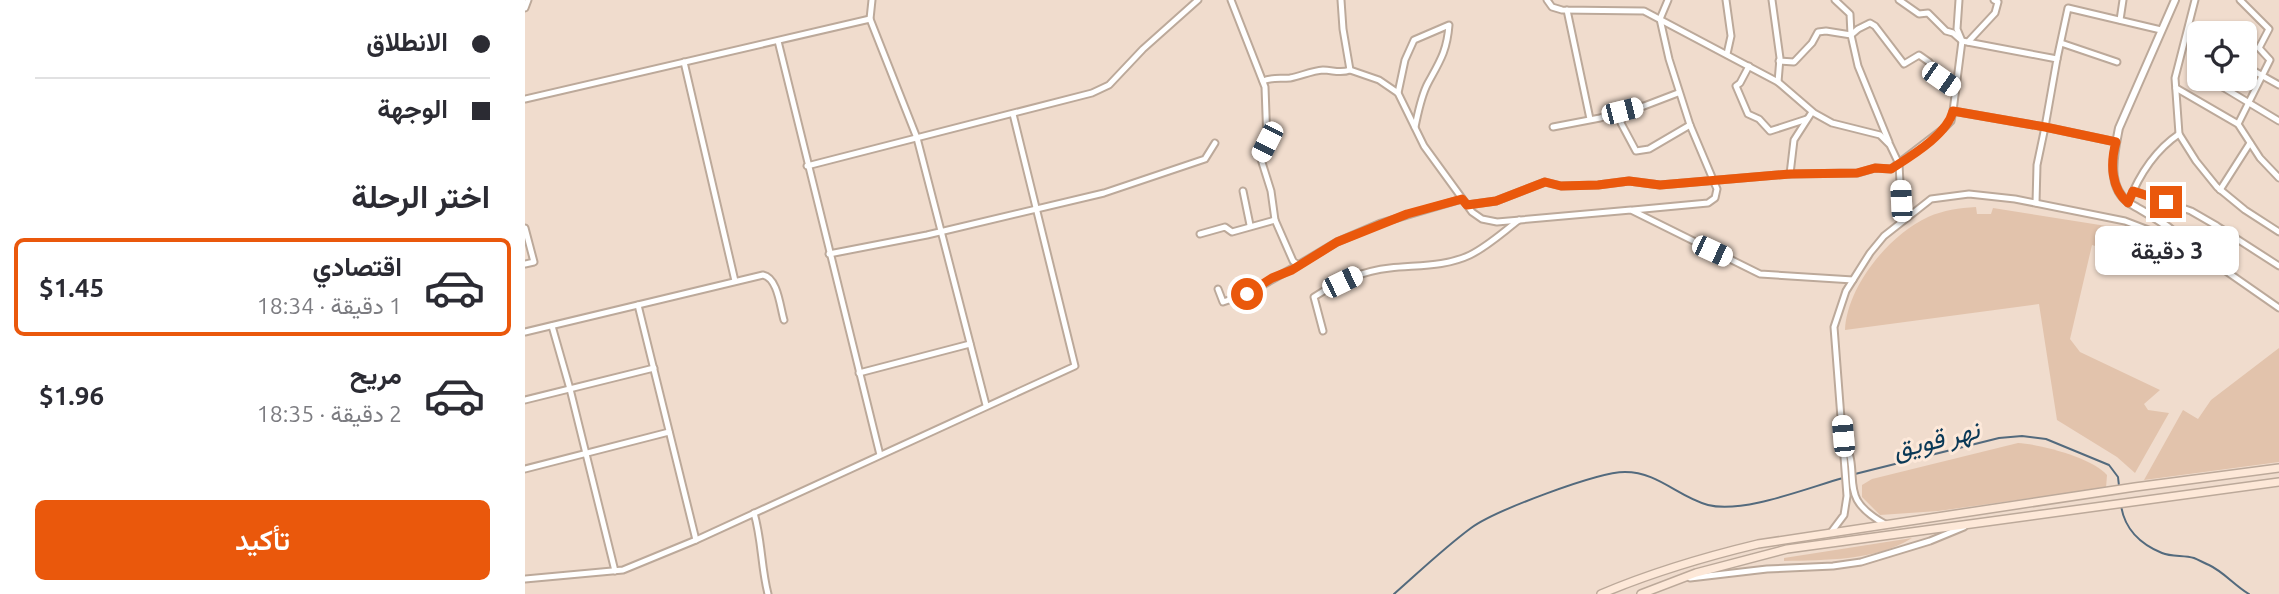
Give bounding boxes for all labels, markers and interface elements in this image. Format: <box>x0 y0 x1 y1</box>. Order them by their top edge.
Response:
map controls <box>2187 21 2257 91</box>
button: locate <box>2187 21 2257 91</box>
text: الانطلاق <box>366 27 448 56</box>
car <box>1918 58 1965 100</box>
text: الوجهة <box>377 94 448 123</box>
car <box>1600 96 1645 126</box>
car <box>1249 119 1286 165</box>
text: اختر الرحلة <box>351 178 490 214</box>
car <box>1890 179 1913 223</box>
route end <box>2150 186 2182 218</box>
callout: 3 دقيقة <box>2094 227 2238 276</box>
car <box>1689 233 1736 269</box>
text: 3 دقيقة <box>2131 238 2203 263</box>
text: اقتصادي <box>313 252 402 281</box>
icon: car <box>423 256 486 319</box>
car <box>1319 263 1366 301</box>
text: $1.45 <box>39 273 104 302</box>
route start <box>1231 278 1263 310</box>
text: 1 دقيقة · 18:34 <box>257 293 402 318</box>
text: مريح <box>350 360 402 389</box>
icon: car <box>423 364 486 427</box>
text: $1.96 <box>39 381 104 410</box>
text: 2 دقيقة · 18:35 <box>257 401 402 426</box>
car <box>1831 414 1856 458</box>
water label: نهر قويق <box>1890 414 1984 466</box>
button: تأكيد <box>35 500 490 580</box>

